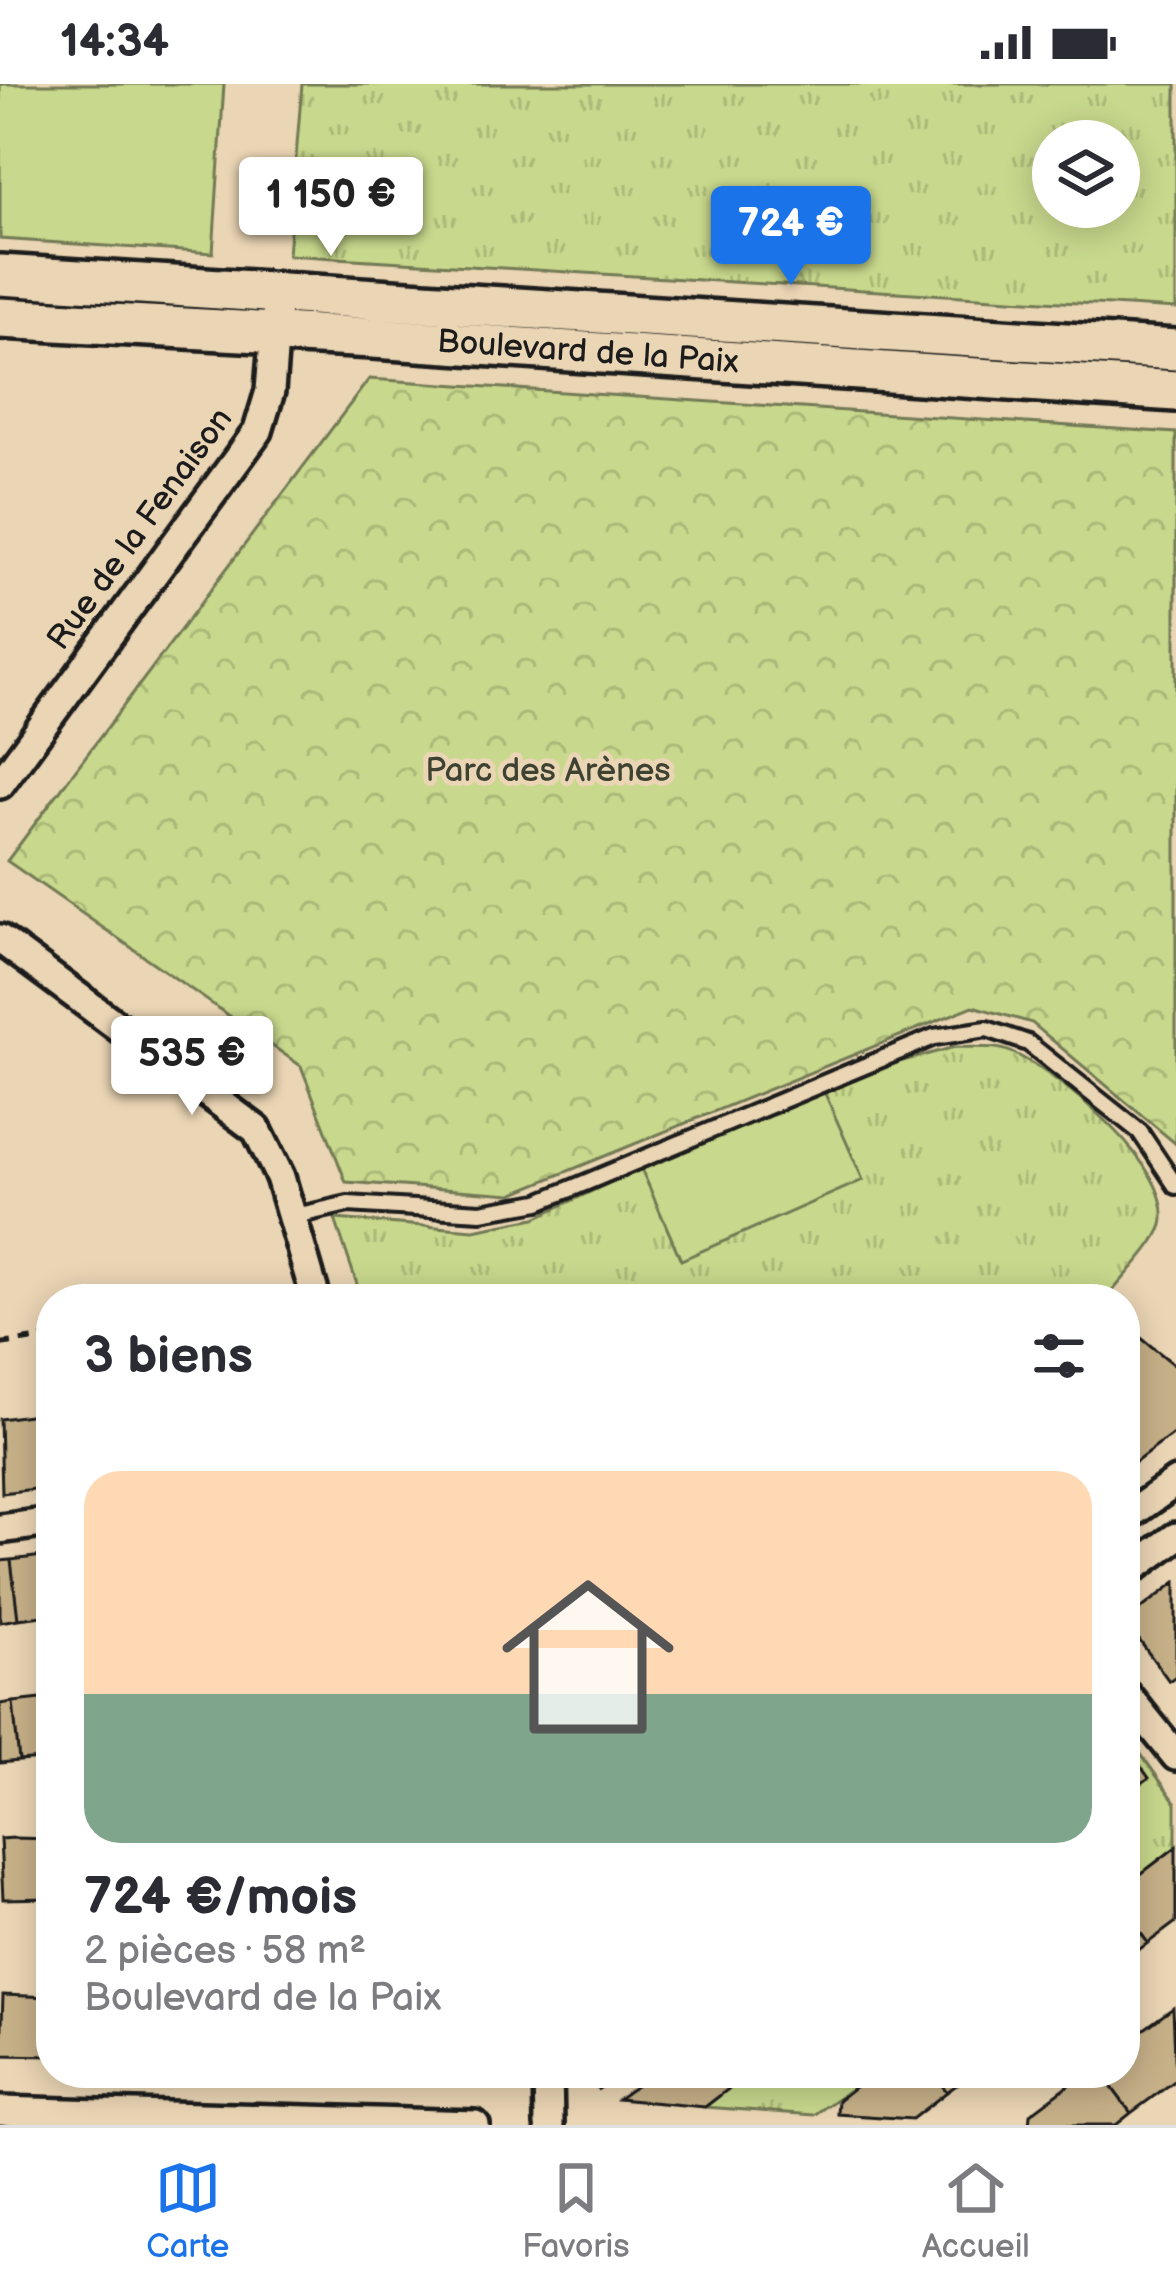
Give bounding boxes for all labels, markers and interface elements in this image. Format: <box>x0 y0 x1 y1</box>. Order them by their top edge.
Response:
text: 14:34 <box>60 15 169 70</box>
map controls <box>1032 120 1140 228</box>
button: layers <box>1032 120 1140 228</box>
pin: 1 150 € <box>220 157 442 259</box>
text: 1 150 € <box>266 172 396 219</box>
pin: 724 € <box>707 186 875 288</box>
text: 724 € <box>738 201 844 248</box>
street label: Boulevard de la Paix <box>436 321 741 383</box>
street label: Rue de la Fenaison <box>39 400 241 658</box>
park label: Parc des Arènes <box>425 751 671 791</box>
pin: 535 € <box>108 1016 276 1118</box>
text: 535 € <box>138 1031 246 1078</box>
icon: filters <box>1026 1323 1092 1389</box>
text: 3 biens <box>84 1326 253 1387</box>
icon: home <box>480 1549 696 1765</box>
text: 724 €/mois <box>84 1867 357 1928</box>
text: 2 pièces · 58 m² <box>84 1928 366 1975</box>
text: Boulevard de la Paix <box>84 1975 442 2022</box>
tab: Carte <box>146 2155 229 2267</box>
tab: Favoris <box>522 2155 630 2267</box>
tab: Accueil <box>922 2155 1030 2267</box>

